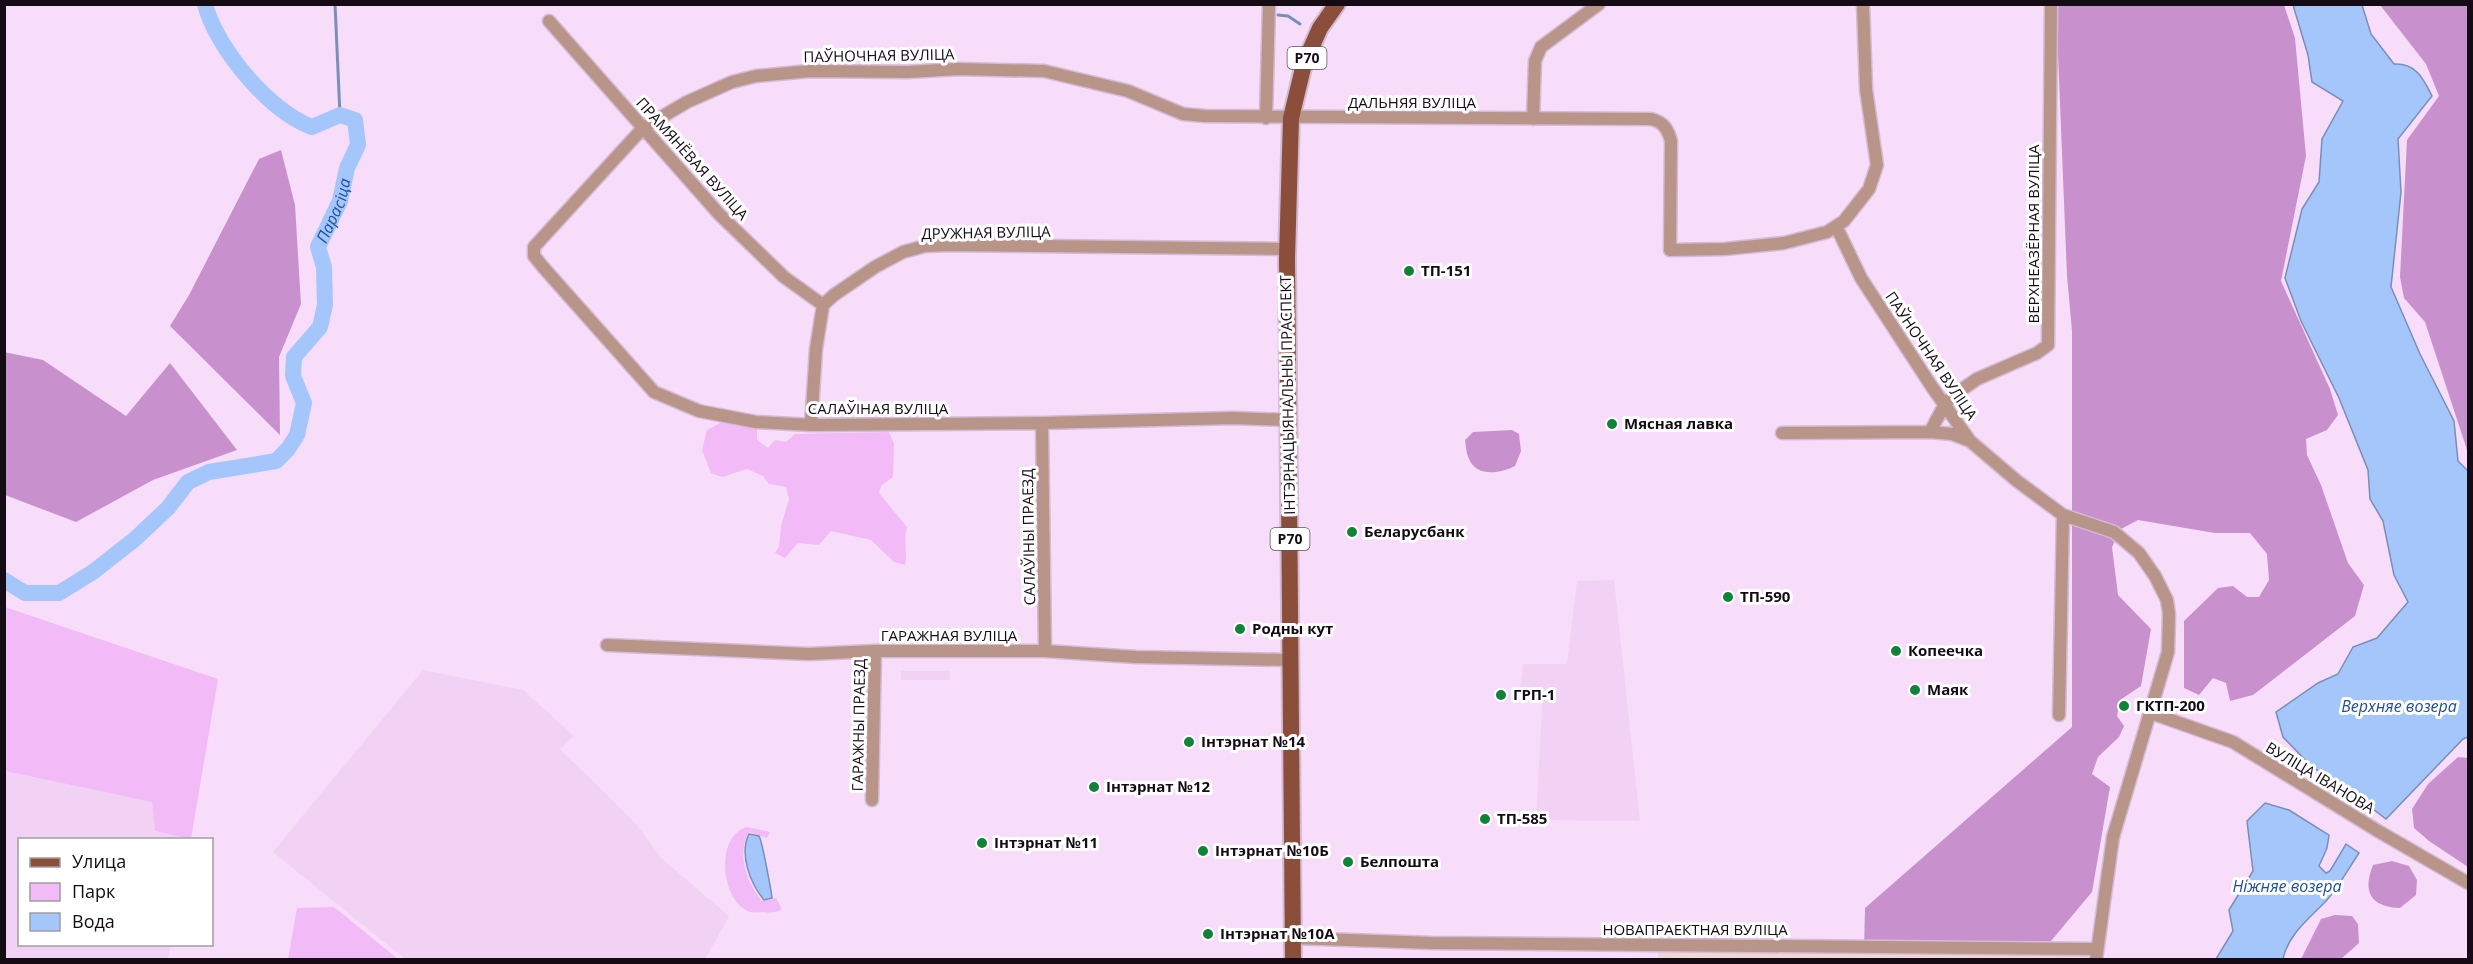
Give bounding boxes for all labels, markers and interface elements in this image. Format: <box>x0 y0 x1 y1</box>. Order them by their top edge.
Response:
street label: ПАЎНОЧНАЯ ВУЛІЦА <box>803 44 955 66</box>
road number: Р70 <box>1288 47 1326 69</box>
street label: ДАЛЬНЯЯ ВУЛІЦА <box>1348 92 1476 112</box>
street label: ПРАМЯНЁВАЯ ВУЛІЦА <box>632 93 754 224</box>
street label: ВЕРХНЕАЗЁРНАЯ ВУЛІЦА <box>2023 144 2043 323</box>
water label: Парасіца <box>311 176 356 246</box>
street label: ДРУЖНАЯ ВУЛІЦА <box>921 221 1051 243</box>
place label: ТП-151 <box>1421 260 1471 280</box>
marker: ТП-151 <box>1402 264 1416 278</box>
street label: ІНТЭРНАЦЫЯНАЛЬНЫ ПРАСПЕКТ <box>1275 274 1299 515</box>
street label: ПАЎНОЧНАЯ ВУЛІЦА <box>1881 287 1983 424</box>
street label: САЛАЎІНАЯ ВУЛІЦА <box>808 398 949 418</box>
place label: Мясная лавка <box>1624 413 1733 433</box>
marker: Мясная лавка <box>1605 417 1619 431</box>
street label: САЛАЎІНЫ ПРАЕЗД <box>1017 468 1039 606</box>
place label: Беларусбанк <box>1364 521 1465 541</box>
marker: Беларусбанк <box>1345 525 1359 539</box>
road number: Р70 <box>1270 528 1310 550</box>
place label: ТП-590 <box>1740 586 1791 606</box>
marker: ТП-590 <box>1721 590 1735 604</box>
place label: Родны кут <box>1252 618 1333 638</box>
marker: Родны кут <box>1233 622 1247 636</box>
street label: ГАРАЖНАЯ ВУЛІЦА <box>881 625 1018 645</box>
place label: Копеечка <box>1908 640 1983 660</box>
marker: Копеечка <box>1889 644 1903 658</box>
street label: ГАРАЖНЫ ПРАЕЗД <box>847 658 869 792</box>
place label: Маяк <box>1927 679 1969 699</box>
marker: Маяк <box>1908 683 1922 697</box>
place label: ГРП-1 <box>1513 684 1555 704</box>
marker: ГРП-1 <box>1494 688 1508 702</box>
place label: ГКТП-200 <box>2136 695 2205 715</box>
water label: Верхняе возера <box>2341 695 2457 717</box>
marker: ГКТП-200 <box>2117 699 2131 713</box>
place label: Інтэрнат №14 <box>1201 731 1306 751</box>
marker: Інтэрнат №14 <box>1182 735 1196 749</box>
street label: ВУЛІЦА ІВАНОВА <box>2262 737 2379 818</box>
place label: Інтэрнат №12 <box>1106 776 1211 796</box>
marker: Інтэрнат №12 <box>1087 780 1101 794</box>
place label: ТП-585 <box>1497 808 1547 828</box>
marker: ТП-585 <box>1478 812 1492 826</box>
place label: Інтэрнат №11 <box>994 832 1098 852</box>
marker: Інтэрнат №11 <box>975 836 989 850</box>
legend <box>18 838 213 946</box>
place label: Інтэрнат №10Б <box>1215 840 1329 860</box>
marker: Інтэрнат №10Б <box>1196 844 1210 858</box>
text: Улица <box>72 849 126 873</box>
place label: Белпошта <box>1360 851 1439 871</box>
marker: Белпошта <box>1341 855 1355 869</box>
water label: Ніжняе возера <box>2232 875 2342 897</box>
text: Парк <box>72 879 116 903</box>
text: Вода <box>72 909 115 933</box>
street label: НОВАПРАЕКТНАЯ ВУЛІЦА <box>1602 919 1788 939</box>
place label: Інтэрнат №10А <box>1220 923 1335 943</box>
marker: Інтэрнат №10А <box>1201 927 1215 941</box>

